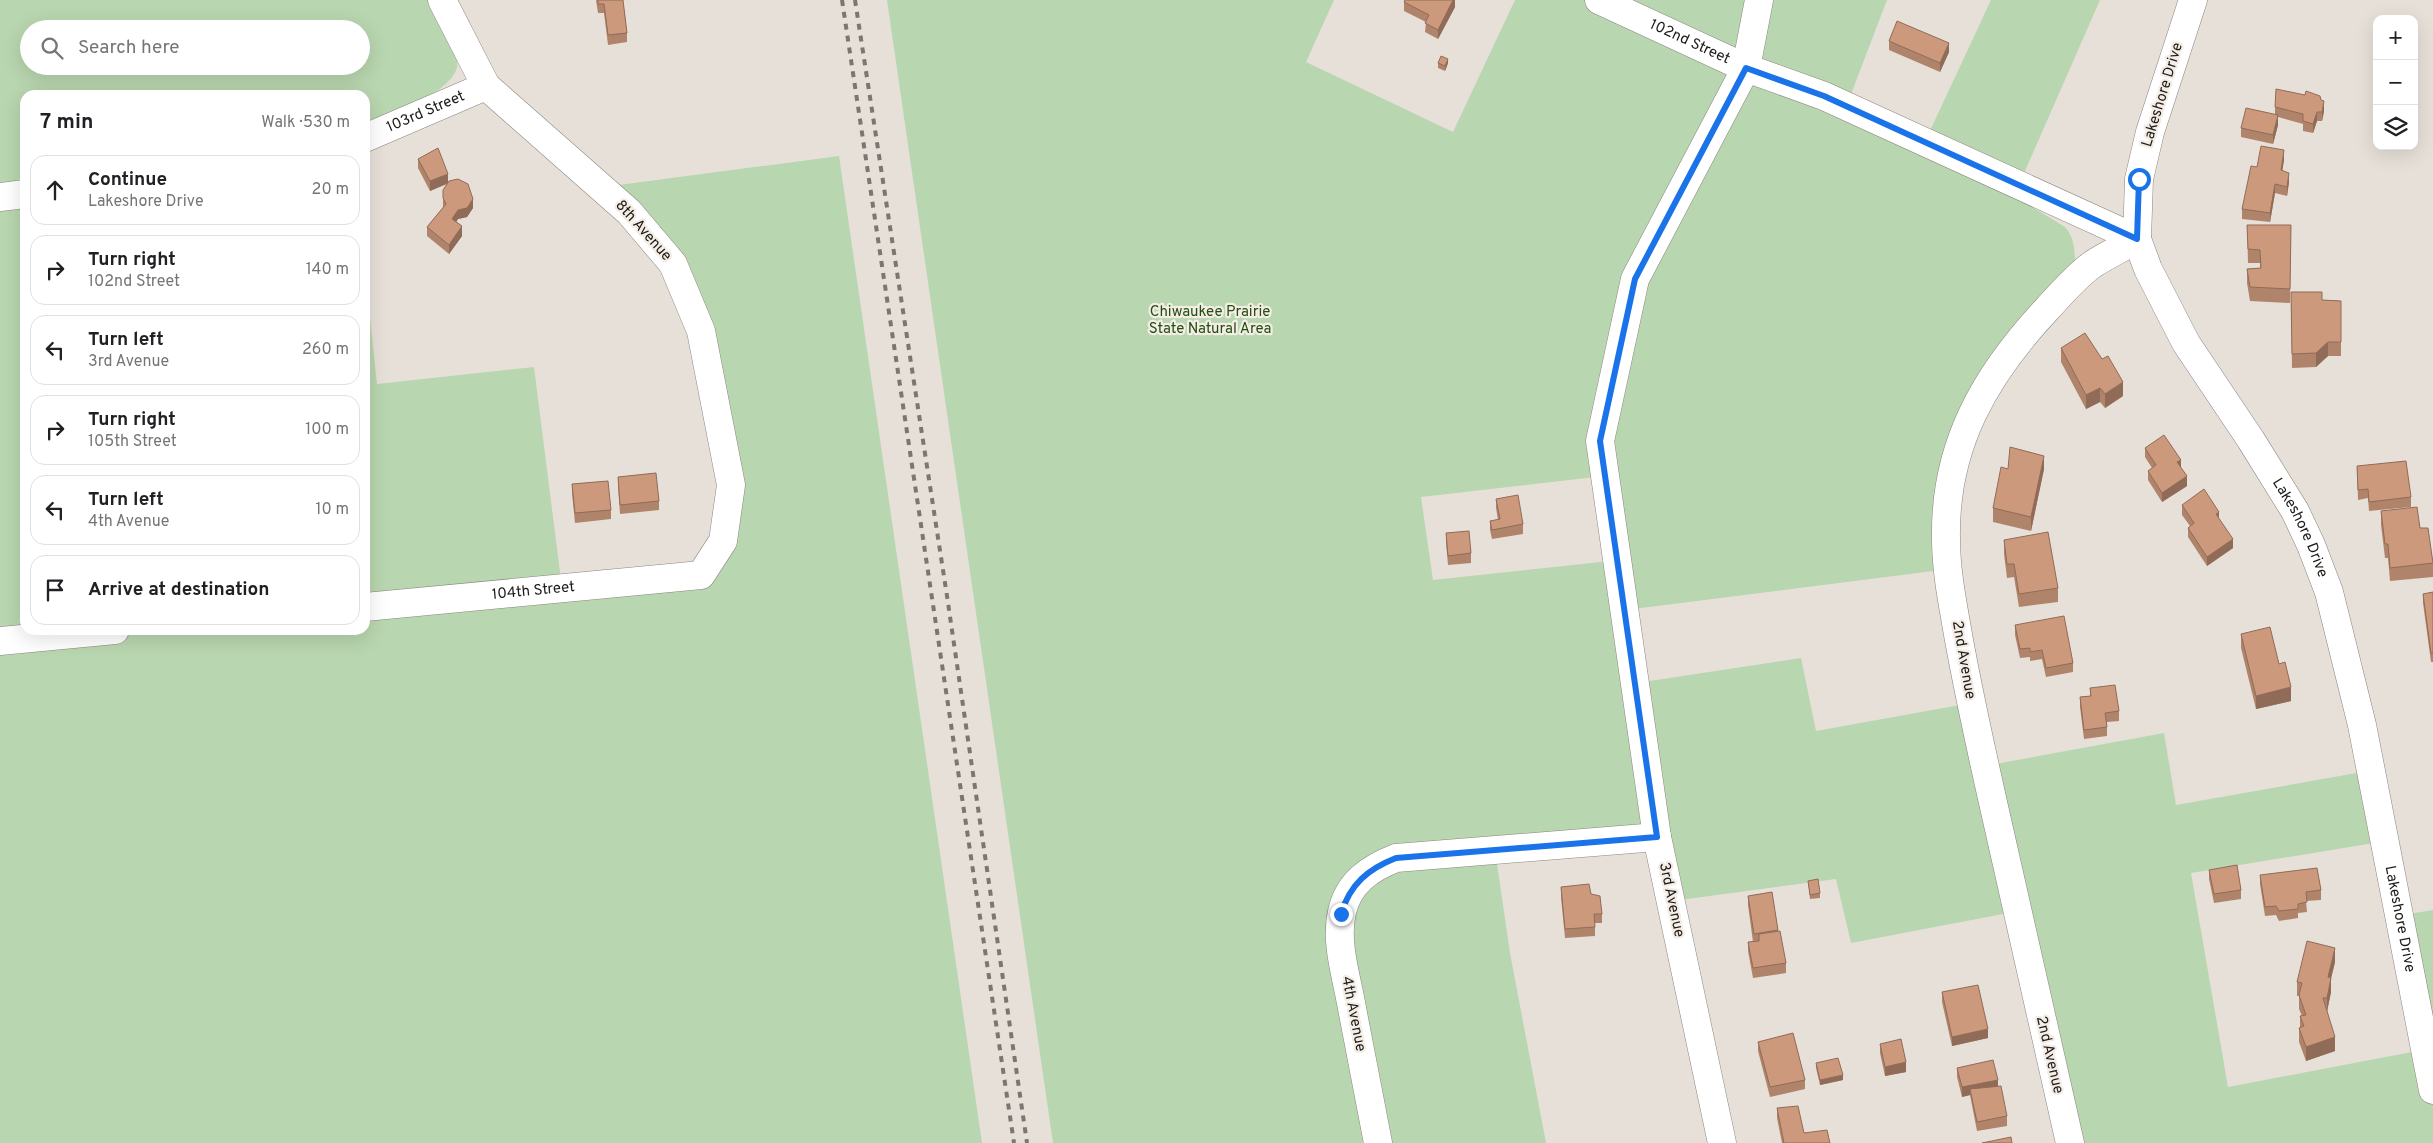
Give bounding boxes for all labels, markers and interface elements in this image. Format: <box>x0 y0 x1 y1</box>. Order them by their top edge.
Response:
street label: 102nd Street <box>1647 15 1733 69</box>
map controls <box>2373 15 2418 150</box>
button: + <box>2373 15 2418 60</box>
search box <box>20 20 370 75</box>
icon: search <box>38 34 66 62</box>
text: Search here <box>78 36 180 60</box>
street label: Lakeshore Drive <box>2138 40 2188 150</box>
button: − <box>2373 60 2418 105</box>
street label: 103rd Street <box>384 87 468 137</box>
button: layers <box>2373 105 2418 150</box>
text: 7 min <box>40 109 93 136</box>
text: Walk · 530 m <box>261 113 350 133</box>
text: Continue <box>88 168 167 192</box>
route start <box>2128 168 2151 191</box>
icon: ahead <box>41 176 69 204</box>
text: 20 m <box>312 180 349 200</box>
text: Lakeshore Drive <box>88 192 204 212</box>
street label: 8th Avenue <box>611 196 675 266</box>
text: Turn right <box>88 248 176 272</box>
icon: right <box>41 256 69 284</box>
text: 140 m <box>306 260 349 280</box>
text: 102nd Street <box>88 272 180 292</box>
park label: Chiwaukee Prairie State Natural Area <box>1149 303 1271 339</box>
text: Turn left <box>88 328 164 352</box>
icon: left <box>41 336 69 364</box>
text: 260 m <box>302 340 349 360</box>
text: 3rd Avenue <box>88 352 169 372</box>
text: Turn right <box>88 408 176 432</box>
icon: right <box>41 416 69 444</box>
text: 100 m <box>305 420 349 440</box>
text: 105th Street <box>88 432 177 452</box>
street label: Lakeshore Drive <box>2268 475 2332 580</box>
text: Turn left <box>88 488 164 512</box>
icon: left <box>41 496 69 524</box>
text: 10 m <box>315 500 349 520</box>
text: 4th Avenue <box>88 512 169 532</box>
icon: arrive <box>41 576 69 604</box>
text: Arrive at destination <box>88 578 269 602</box>
street label: 104th Street <box>491 578 576 604</box>
street label: 2nd Avenue <box>1947 619 1979 701</box>
street label: 3rd Avenue <box>1654 861 1688 939</box>
street label: Lakeshore Drive <box>2380 864 2419 974</box>
route end <box>1330 903 1353 926</box>
street label: 4th Avenue <box>1336 975 1370 1053</box>
street label: 2nd Avenue <box>2031 1014 2067 1096</box>

